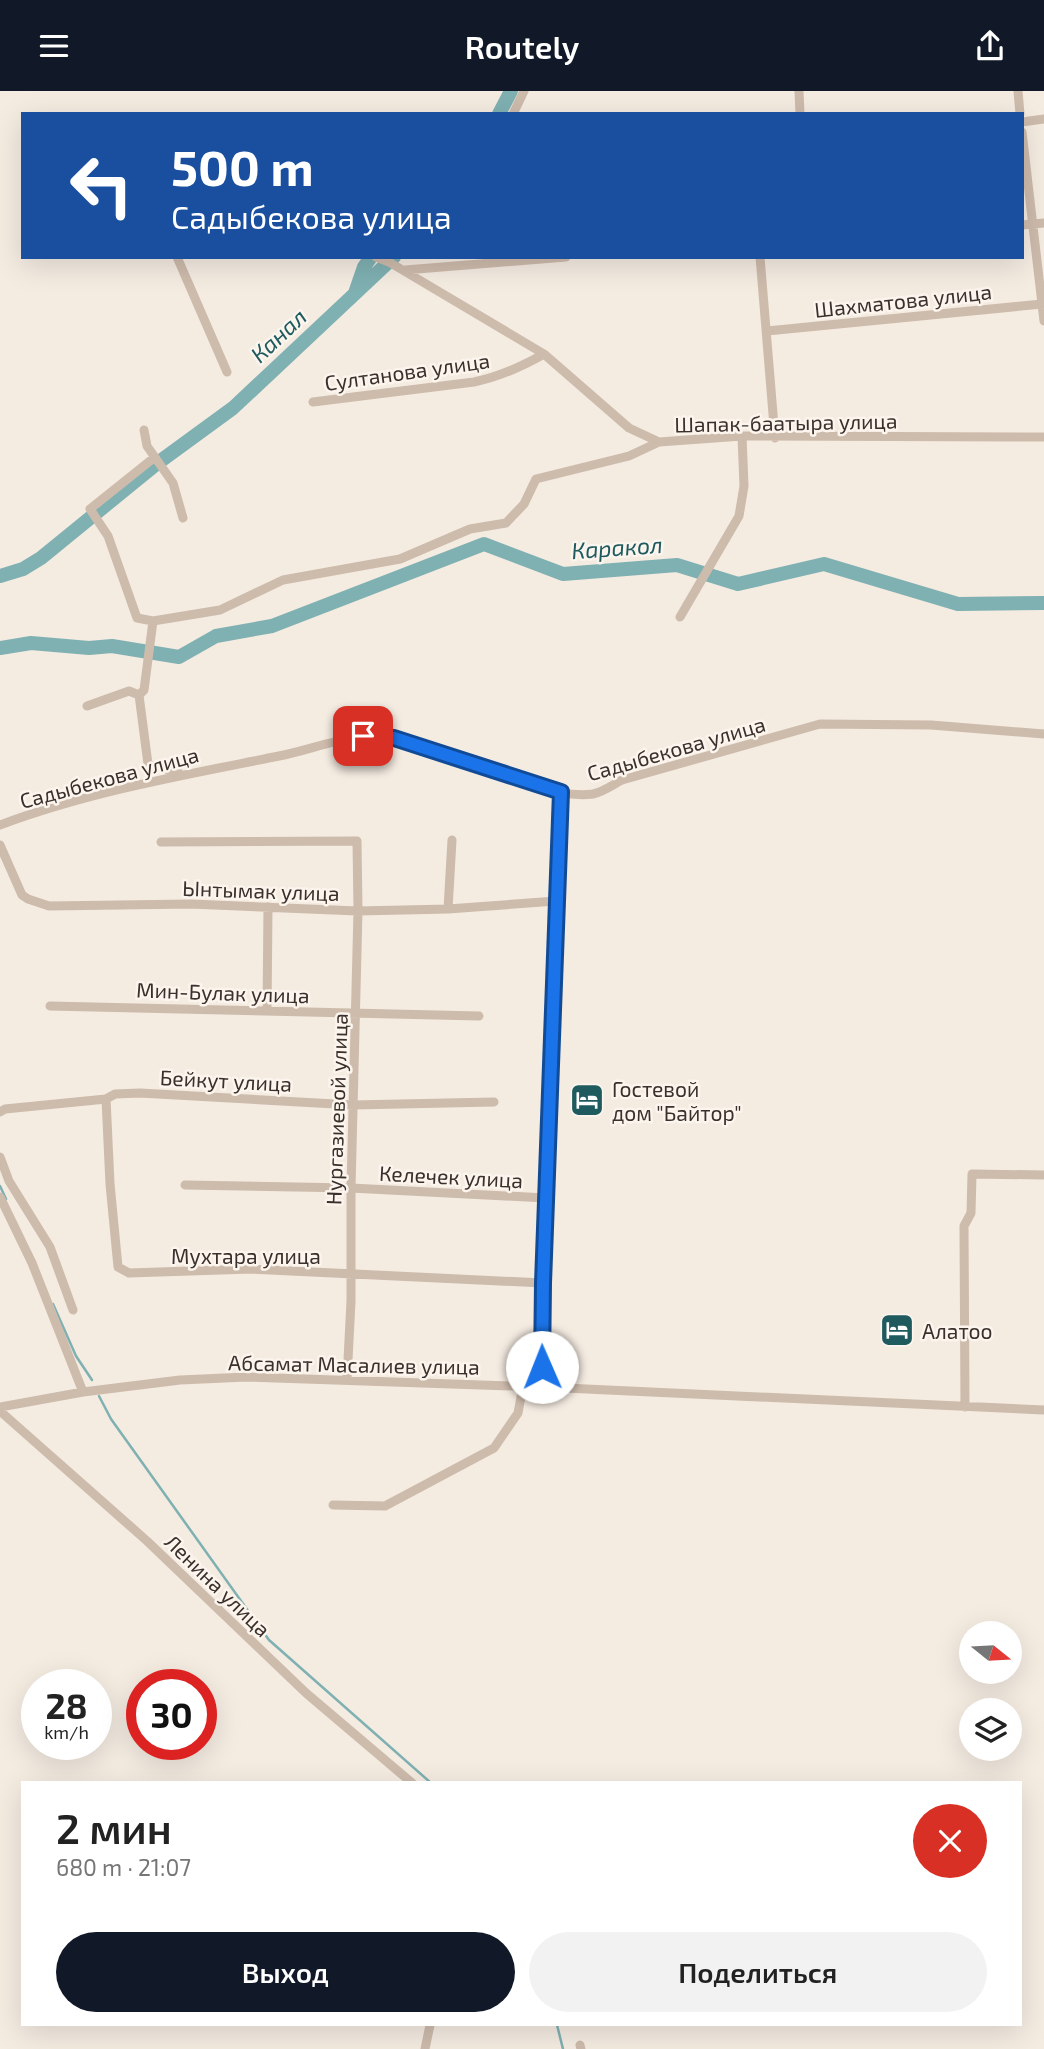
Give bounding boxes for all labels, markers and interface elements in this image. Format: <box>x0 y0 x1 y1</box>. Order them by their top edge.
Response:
icon: menu <box>35 27 73 65</box>
text: Routely <box>465 27 579 65</box>
icon: share <box>971 27 1009 65</box>
text: 500 m <box>171 137 314 196</box>
icon: left <box>56 140 147 231</box>
text: Садыбекова улица <box>171 197 452 235</box>
street label: Шахматова улица <box>813 278 993 323</box>
water label: Канал <box>244 302 312 368</box>
street label: Султанова улица <box>323 347 491 396</box>
street label: Шапак-баатыра улица <box>674 408 898 437</box>
water label: Каракол <box>571 530 663 564</box>
pin <box>333 706 393 766</box>
street label: Садыбекова улица <box>584 711 768 786</box>
icon: arrive <box>344 717 382 755</box>
street label: Садыбекова улица <box>17 741 201 814</box>
street label: Ынтымак улица <box>182 875 340 906</box>
street label: Мин-Булак улица <box>136 976 310 1009</box>
street label: Нургазиевой улица <box>320 1013 353 1205</box>
street label: Бейкут улица <box>159 1064 293 1097</box>
place label: Гостевой дом "Байтор" <box>612 1076 742 1125</box>
hotel icon: Гостевой дом "Байтор" <box>568 1081 606 1119</box>
street label: Келечек улица <box>378 1160 524 1193</box>
street label: Мухтара улица <box>171 1243 321 1269</box>
hotel icon: Алатоо <box>878 1311 916 1349</box>
place label: Алатоо <box>922 1318 993 1343</box>
position arrow <box>505 1330 579 1404</box>
street label: Абсамат Масалиев улица <box>228 1349 480 1380</box>
street label: Ленина улица <box>159 1529 276 1642</box>
north arrow <box>959 1621 1022 1683</box>
map controls <box>959 1621 1022 1761</box>
speed limit sign: 30 <box>126 1669 217 1760</box>
text: 28 <box>45 1684 88 1726</box>
button: layers <box>959 1698 1022 1761</box>
text: km/h <box>44 1721 89 1743</box>
text: 2 мин <box>56 1802 172 1852</box>
button: close <box>913 1804 987 1878</box>
text: 680 m · 21:07 <box>56 1853 191 1881</box>
button: Выход <box>56 1932 515 2012</box>
button: Поделиться <box>529 1932 987 2012</box>

